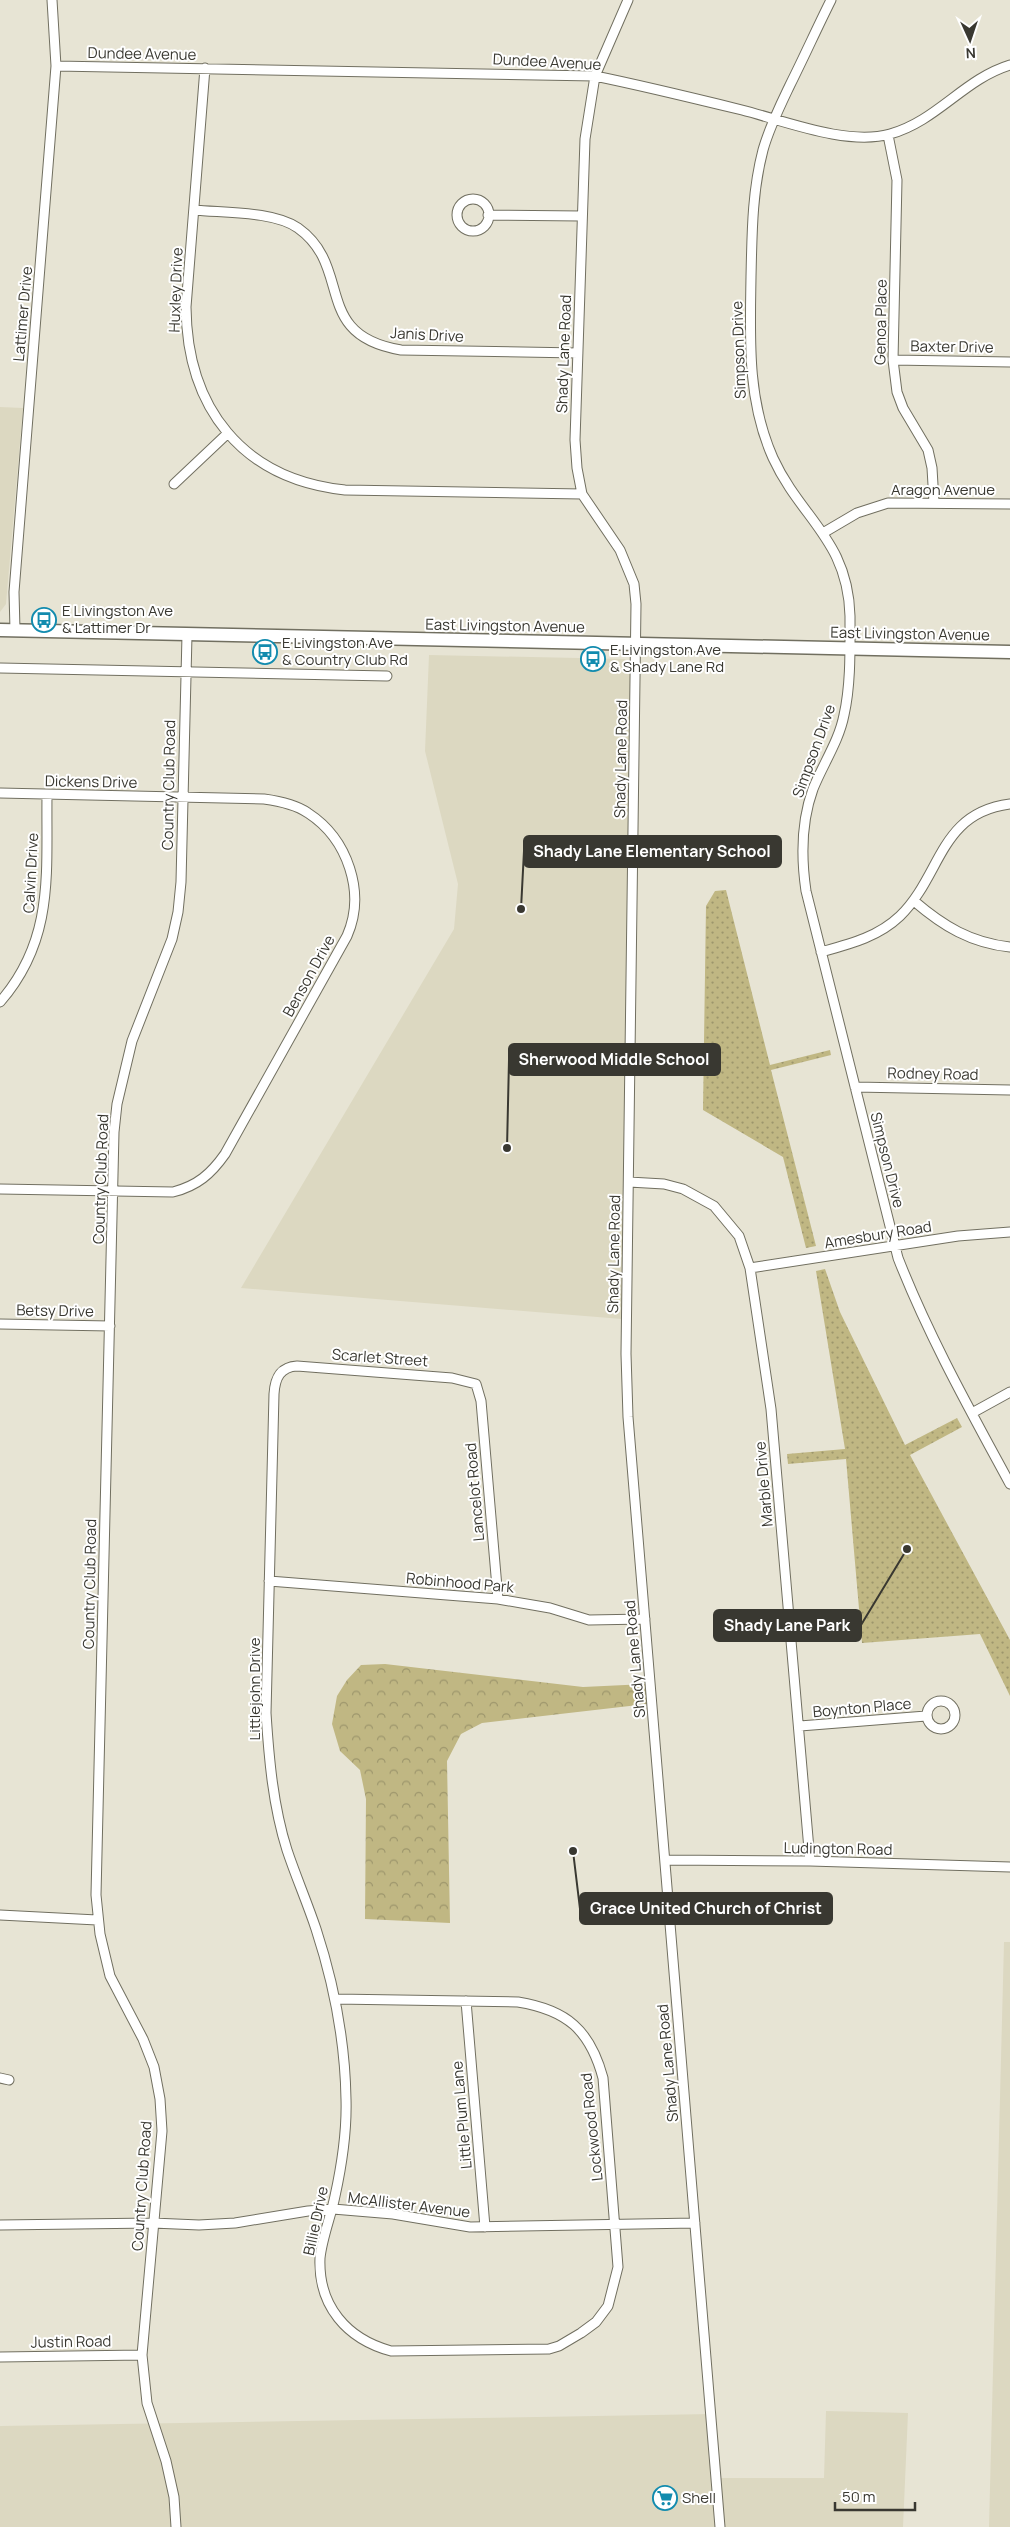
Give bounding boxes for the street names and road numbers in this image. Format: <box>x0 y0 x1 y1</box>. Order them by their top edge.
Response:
street label: Dundee Avenue <box>88 42 197 65</box>
street label: Dundee Avenue <box>492 48 602 75</box>
street label: Huxley Drive <box>164 247 187 333</box>
street label: Lattimer Drive <box>8 265 37 362</box>
street label: Genoa Place <box>869 279 892 365</box>
street label: Shady Lane Road <box>551 294 576 414</box>
street label: Simpson Drive <box>726 300 751 399</box>
street label: Janis Drive <box>390 322 465 347</box>
street label: Baxter Drive <box>910 335 994 358</box>
street label: Aragon Avenue <box>891 479 995 500</box>
street label: East Livingston Avenue <box>425 614 585 637</box>
street label: East Livingston Avenue <box>830 622 990 645</box>
street label: Shady Lane Road <box>609 700 632 818</box>
street label: Simpson Drive <box>787 701 840 800</box>
street label: Country Club Road <box>157 720 180 850</box>
street label: Dickens Drive <box>45 770 138 793</box>
street label: Calvin Drive <box>18 832 43 914</box>
street label: Benson Drive <box>277 931 340 1020</box>
street label: Rodney Road <box>887 1062 979 1085</box>
street label: Simpson Drive <box>865 1110 910 1210</box>
street label: Country Club Road <box>88 1114 113 1244</box>
street label: Shady Lane Road <box>602 1195 625 1313</box>
street label: Amesbury Road <box>823 1216 933 1253</box>
street label: Betsy Drive <box>16 1299 94 1322</box>
street label: Scarlet Street <box>331 1344 429 1371</box>
street label: Marble Drive <box>749 1440 778 1528</box>
street label: Lancelot Road <box>460 1442 489 1542</box>
street label: Country Club Road <box>78 1519 101 1649</box>
street label: Robinhood Park <box>405 1567 515 1598</box>
street label: Shady Lane Road <box>619 1599 650 1719</box>
street label: Littlejohn Drive <box>244 1637 265 1741</box>
street label: Boynton Place <box>812 1693 912 1722</box>
street label: Ludington Road <box>783 1837 893 1860</box>
street label: Shady Lane Road <box>652 2003 683 2123</box>
street label: Little Plum Lane <box>446 2060 477 2170</box>
street label: Lockwood Road <box>575 2072 608 2182</box>
street label: Country Club Road <box>126 2120 157 2252</box>
street label: Billie Drive <box>298 2184 333 2257</box>
street label: McAllister Avenue <box>347 2187 472 2222</box>
street label: Justin Road <box>30 2330 112 2353</box>

